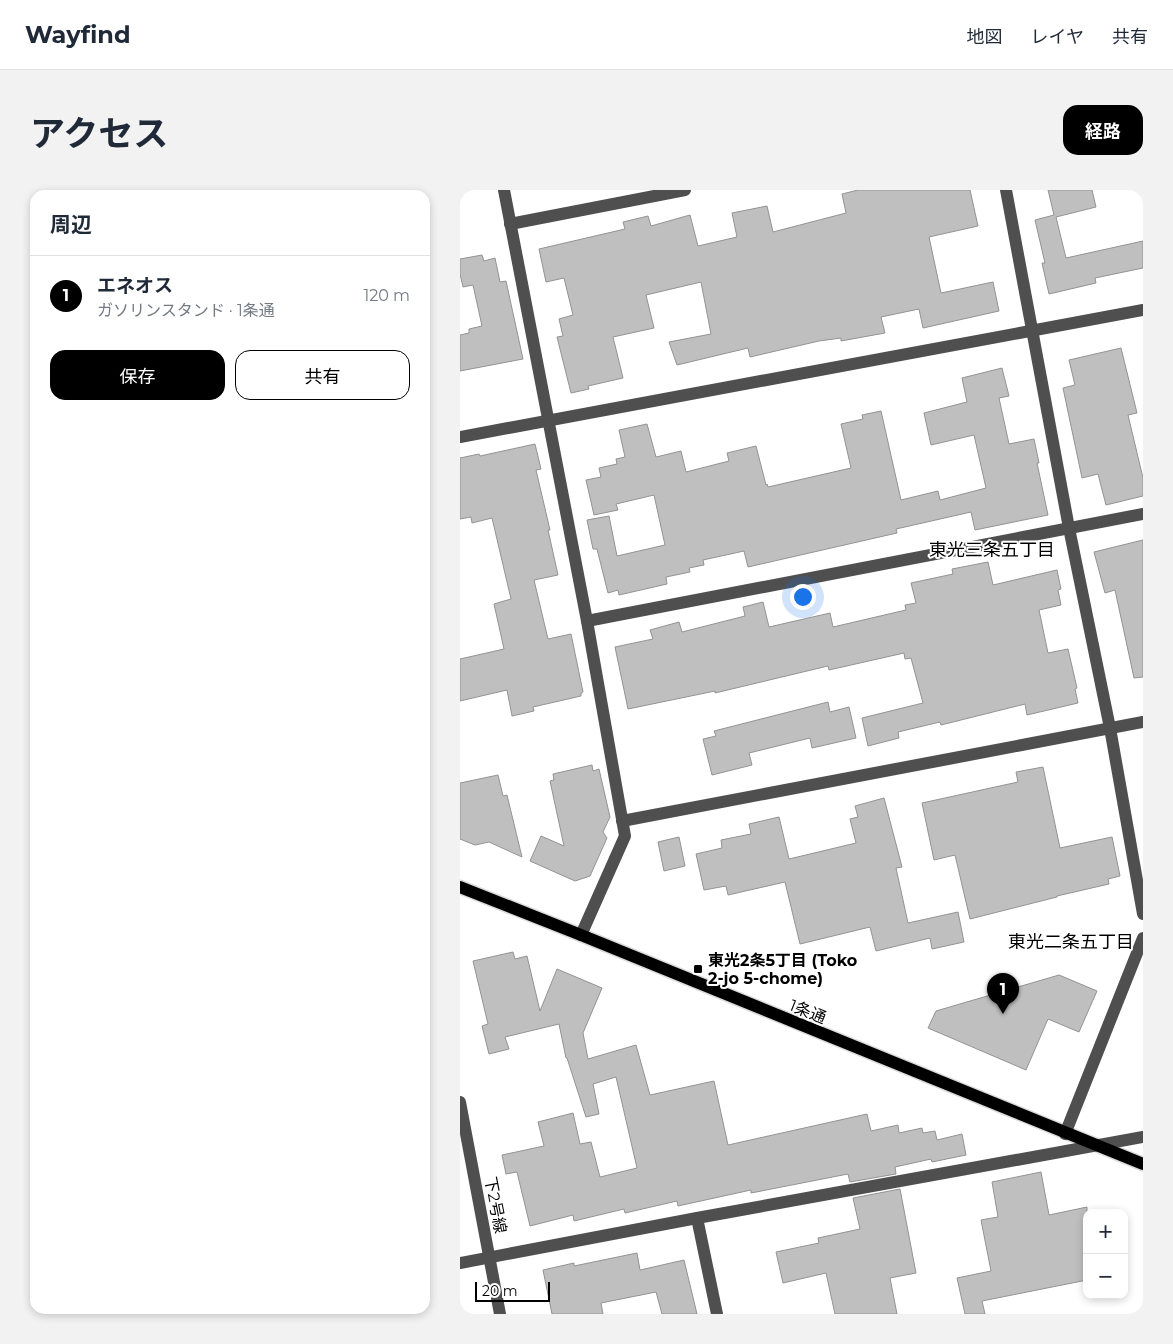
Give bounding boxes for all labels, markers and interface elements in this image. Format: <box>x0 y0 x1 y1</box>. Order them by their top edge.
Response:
text: Wayfind <box>25 20 131 49</box>
text: 地図 <box>967 26 1003 48</box>
text: レイヤ <box>1031 26 1084 48</box>
text: 共有 <box>1112 26 1148 48</box>
button: 経路 <box>1063 105 1143 155</box>
text: アクセス <box>30 112 168 155</box>
text: 周辺 <box>50 212 92 237</box>
text: エネオス <box>97 274 173 297</box>
text: 1 <box>63 286 69 305</box>
text: 120 m <box>363 286 410 305</box>
text: ガソリンスタンド · 1条通 <box>97 301 275 320</box>
button: 保存 <box>50 350 225 400</box>
button: 共有 <box>235 350 410 400</box>
district label: 東光三条五丁目 <box>929 539 1055 561</box>
your location <box>790 584 816 610</box>
district label: 東光二条五丁目 <box>1008 931 1134 953</box>
place label: 東光2条5丁目 (Toko 2-jo 5-chome) <box>708 951 857 988</box>
marker: 東光2条5丁目 (Toko 2-jo 5-chome) <box>692 963 704 975</box>
pin: 1 <box>987 973 1019 1014</box>
street label: 1条通 <box>787 996 829 1027</box>
street label: 下2号線 <box>481 1175 510 1235</box>
map controls <box>1083 1209 1128 1299</box>
button: + <box>1083 1209 1128 1254</box>
button: − <box>1083 1254 1128 1299</box>
scale bar <box>475 1279 550 1302</box>
text: 20 m <box>482 1282 518 1300</box>

